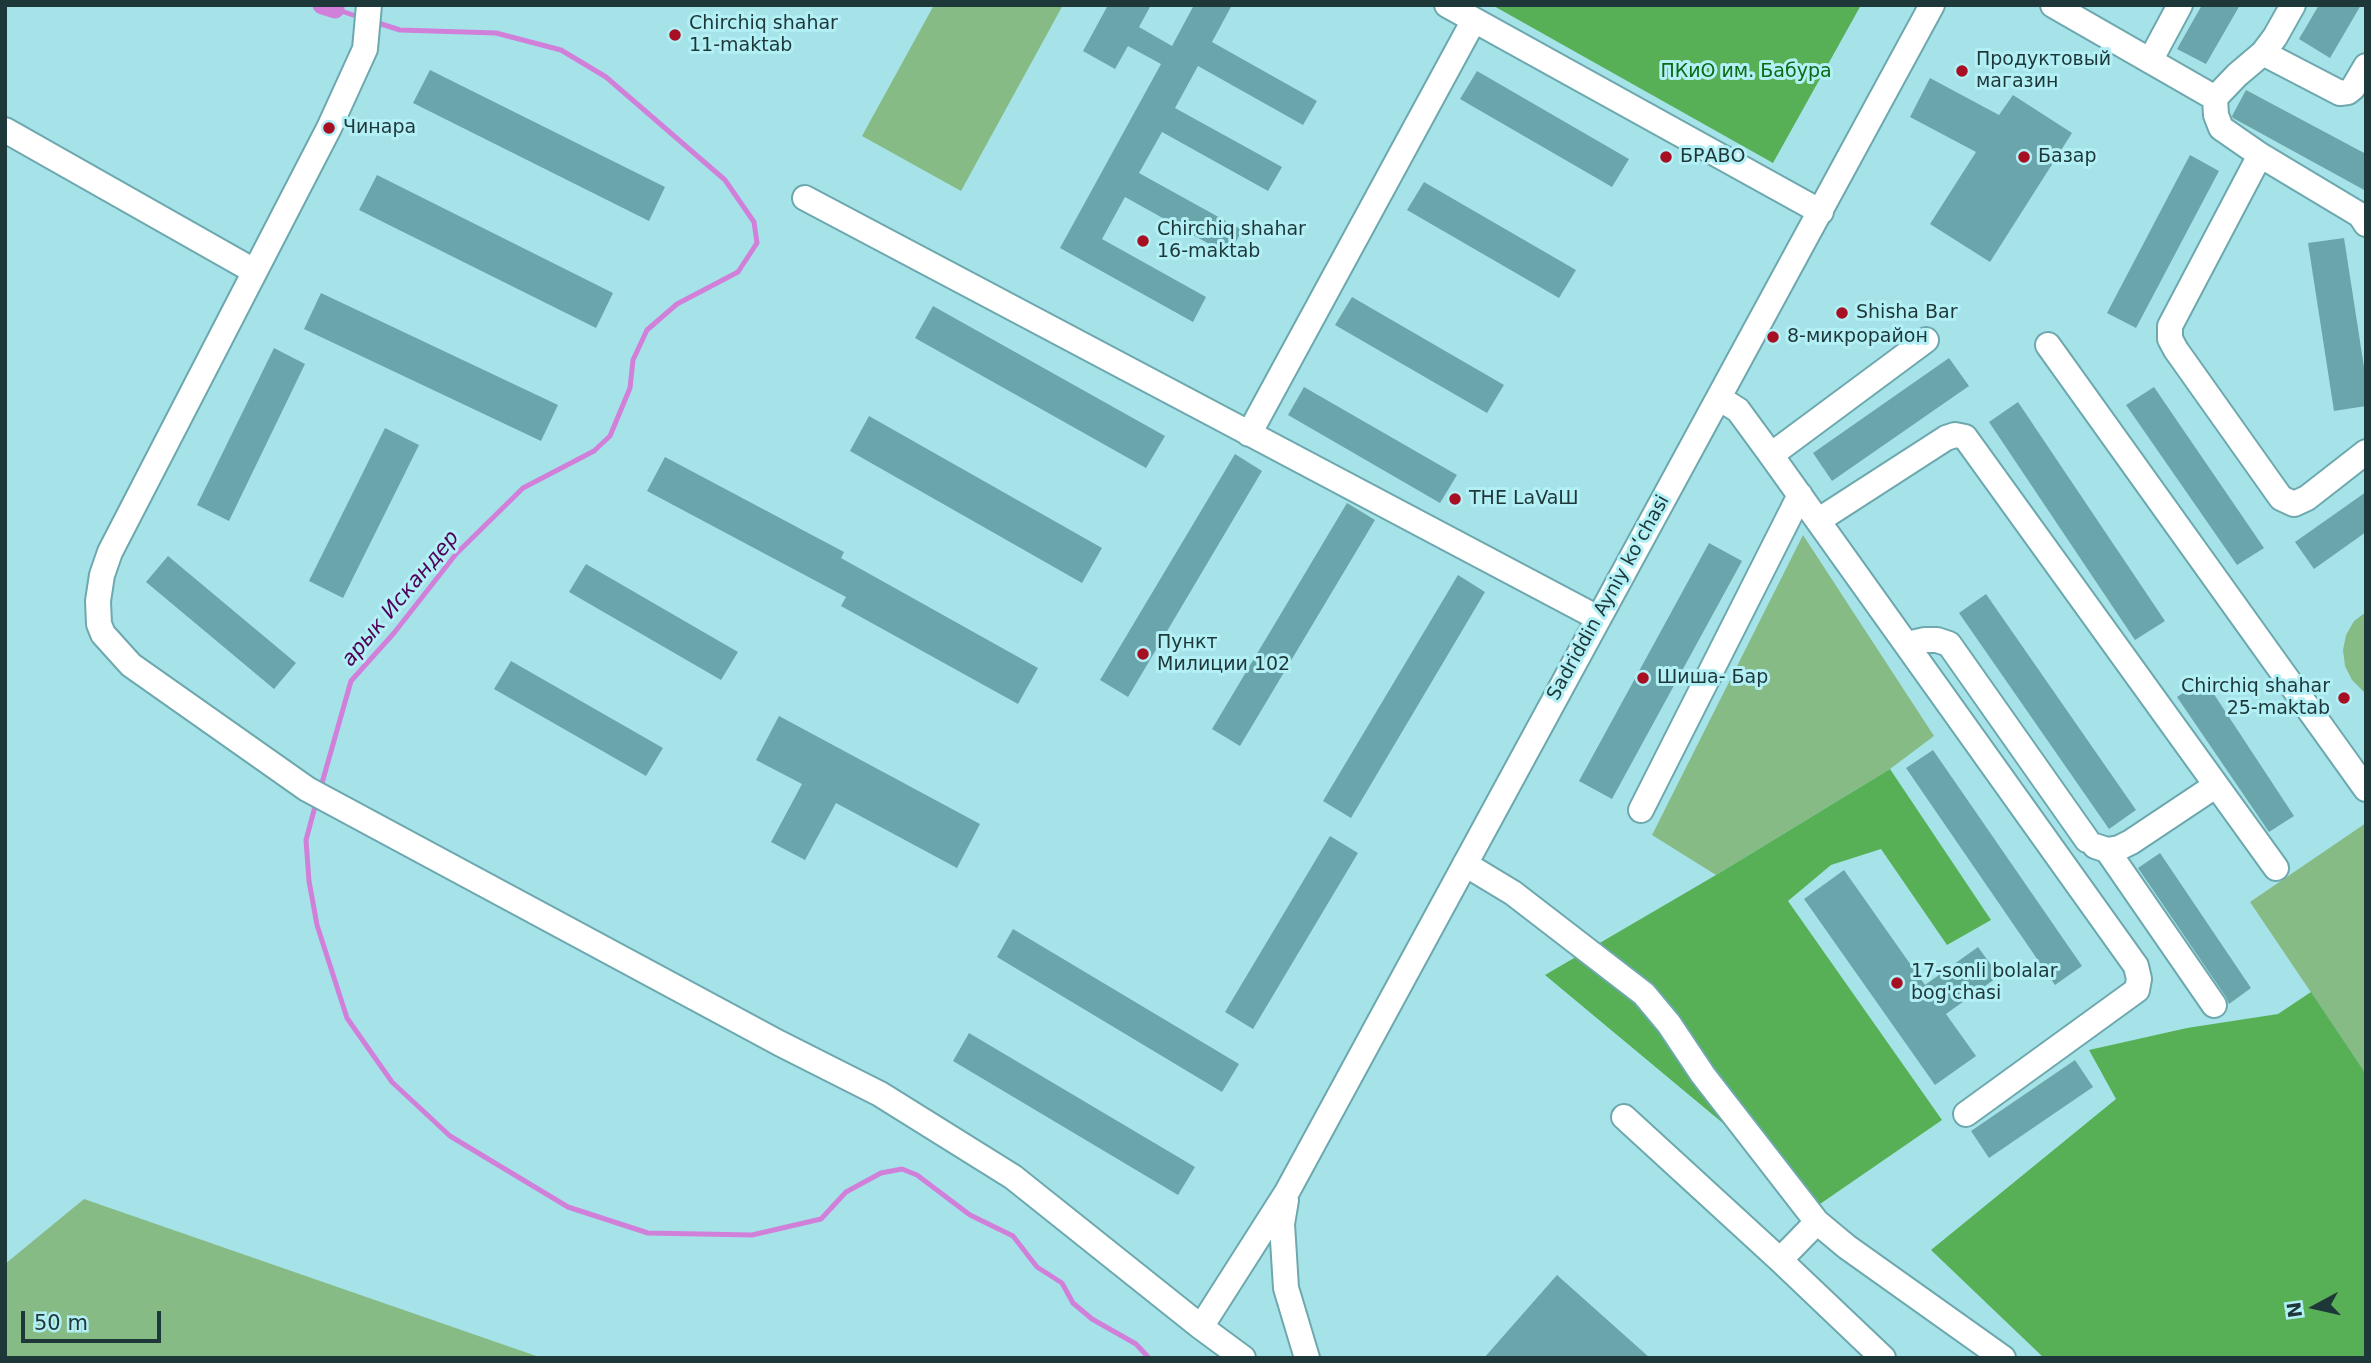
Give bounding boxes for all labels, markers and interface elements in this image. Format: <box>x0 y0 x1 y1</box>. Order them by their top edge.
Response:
place label: Chirchiq shahar 11-maktab <box>689 13 838 57</box>
marker: Chirchiq shahar 11-maktab <box>667 27 683 43</box>
place label: Продуктовый магазин <box>1976 49 2111 93</box>
park label: ПКиО им. Бабура <box>1660 61 1832 83</box>
marker: Продуктовый магазин <box>1954 63 1970 79</box>
place label: Чинара <box>343 117 416 139</box>
marker: Чинара <box>321 120 337 136</box>
place label: БРАВО <box>1680 146 1745 168</box>
place label: Базар <box>2038 146 2096 168</box>
marker: БРАВО <box>1658 149 1674 165</box>
marker: Базар <box>2016 149 2032 165</box>
place label: Chirchiq shahar 16-maktab <box>1157 219 1306 263</box>
marker: Chirchiq shahar 16-maktab <box>1135 233 1151 249</box>
place label: Shisha Bar <box>1856 302 1957 324</box>
marker: Shisha Bar <box>1834 305 1850 321</box>
place label: 8-микрорайон <box>1787 326 1928 348</box>
marker: 8-микрорайон <box>1765 329 1781 345</box>
place label: THE LaVaШ <box>1469 488 1579 510</box>
marker: THE LaVaШ <box>1447 491 1463 507</box>
street label: Sadriddin Ayniy ko‘chasi <box>1543 491 1675 705</box>
water label: арык Искандер <box>337 526 465 672</box>
place label: Пункт Милиции 102 <box>1157 632 1290 676</box>
marker: Пункт Милиции 102 <box>1135 646 1151 662</box>
place label: Шиша- Бар <box>1657 667 1768 689</box>
marker: Шиша- Бар <box>1635 670 1651 686</box>
place label: Chirchiq shahar 25-maktab <box>2181 676 2330 720</box>
marker: Chirchiq shahar 25-maktab <box>2336 690 2352 706</box>
place label: 17-sonli bolalar bog'chasi <box>1911 961 2058 1005</box>
marker: 17-sonli bolalar bog'chasi <box>1889 975 1905 991</box>
north arrow <box>2280 1272 2350 1342</box>
scale bar <box>24 1296 164 1340</box>
text: N <box>2282 1301 2306 1319</box>
text: 50 m <box>34 1311 88 1335</box>

